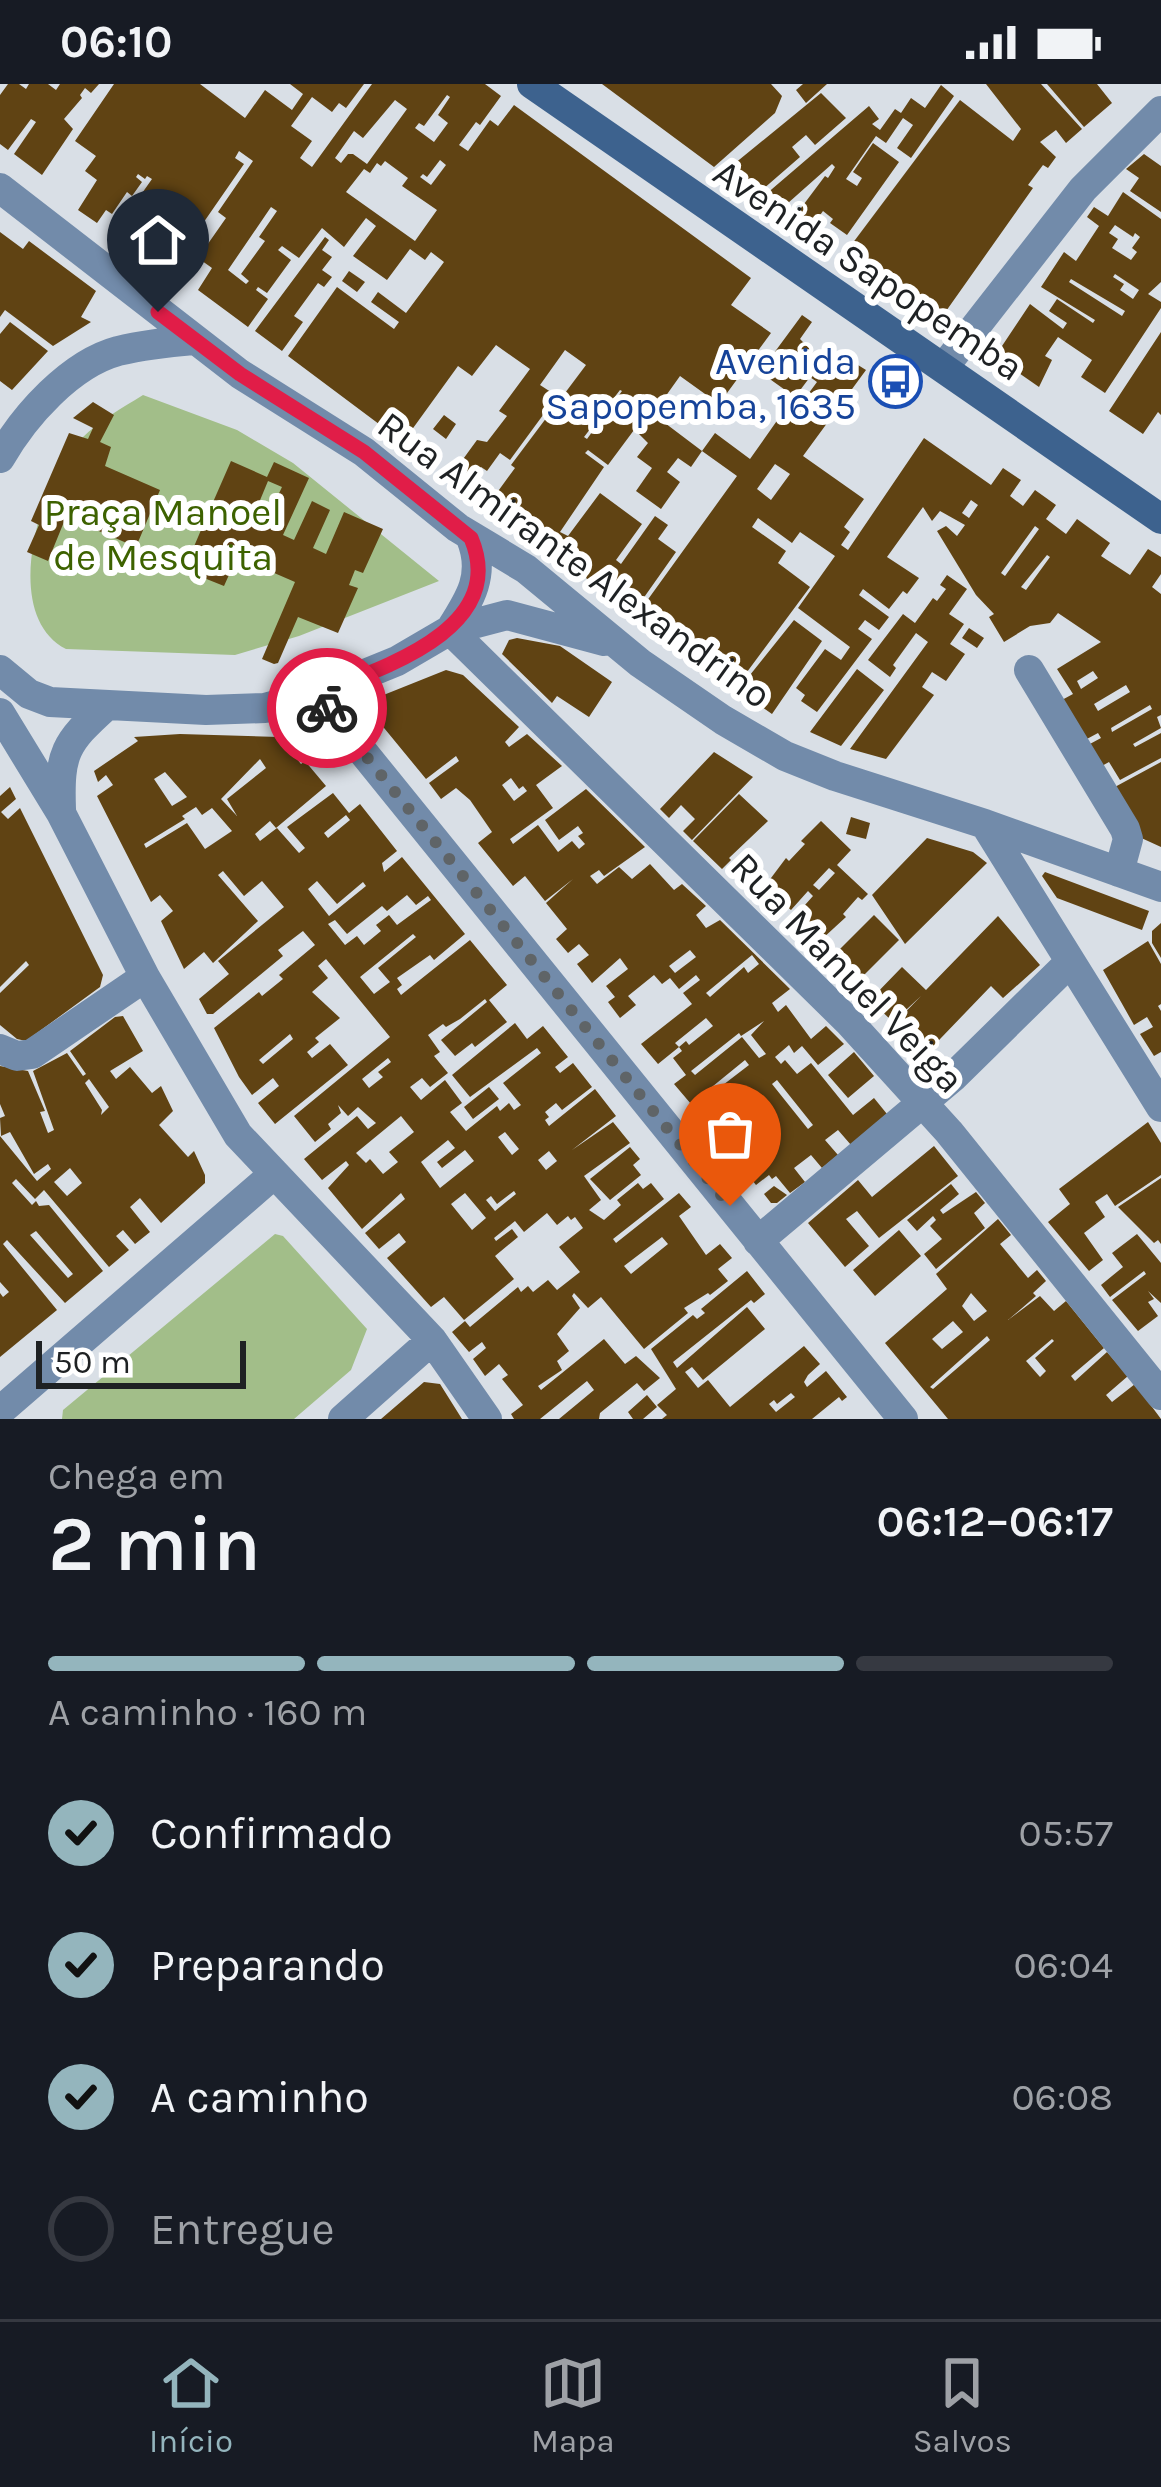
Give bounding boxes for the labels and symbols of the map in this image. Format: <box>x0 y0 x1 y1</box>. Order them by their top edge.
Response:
street label: Avenida Sapopemba <box>705 149 1032 390</box>
pin <box>107 189 209 312</box>
place label: Avenida Sapopemba, 1635 <box>545 338 856 429</box>
bus stop icon: Avenida Sapopemba, 1635 <box>867 354 923 410</box>
street label: Rua Almirante Alexandrino <box>369 402 780 718</box>
park label: Praça Manoel de Mesquita <box>44 489 282 580</box>
courier <box>267 648 387 768</box>
street label: Rua Manuel Veiga <box>721 843 974 1102</box>
pin <box>679 1083 781 1206</box>
scale bar <box>36 1335 246 1388</box>

